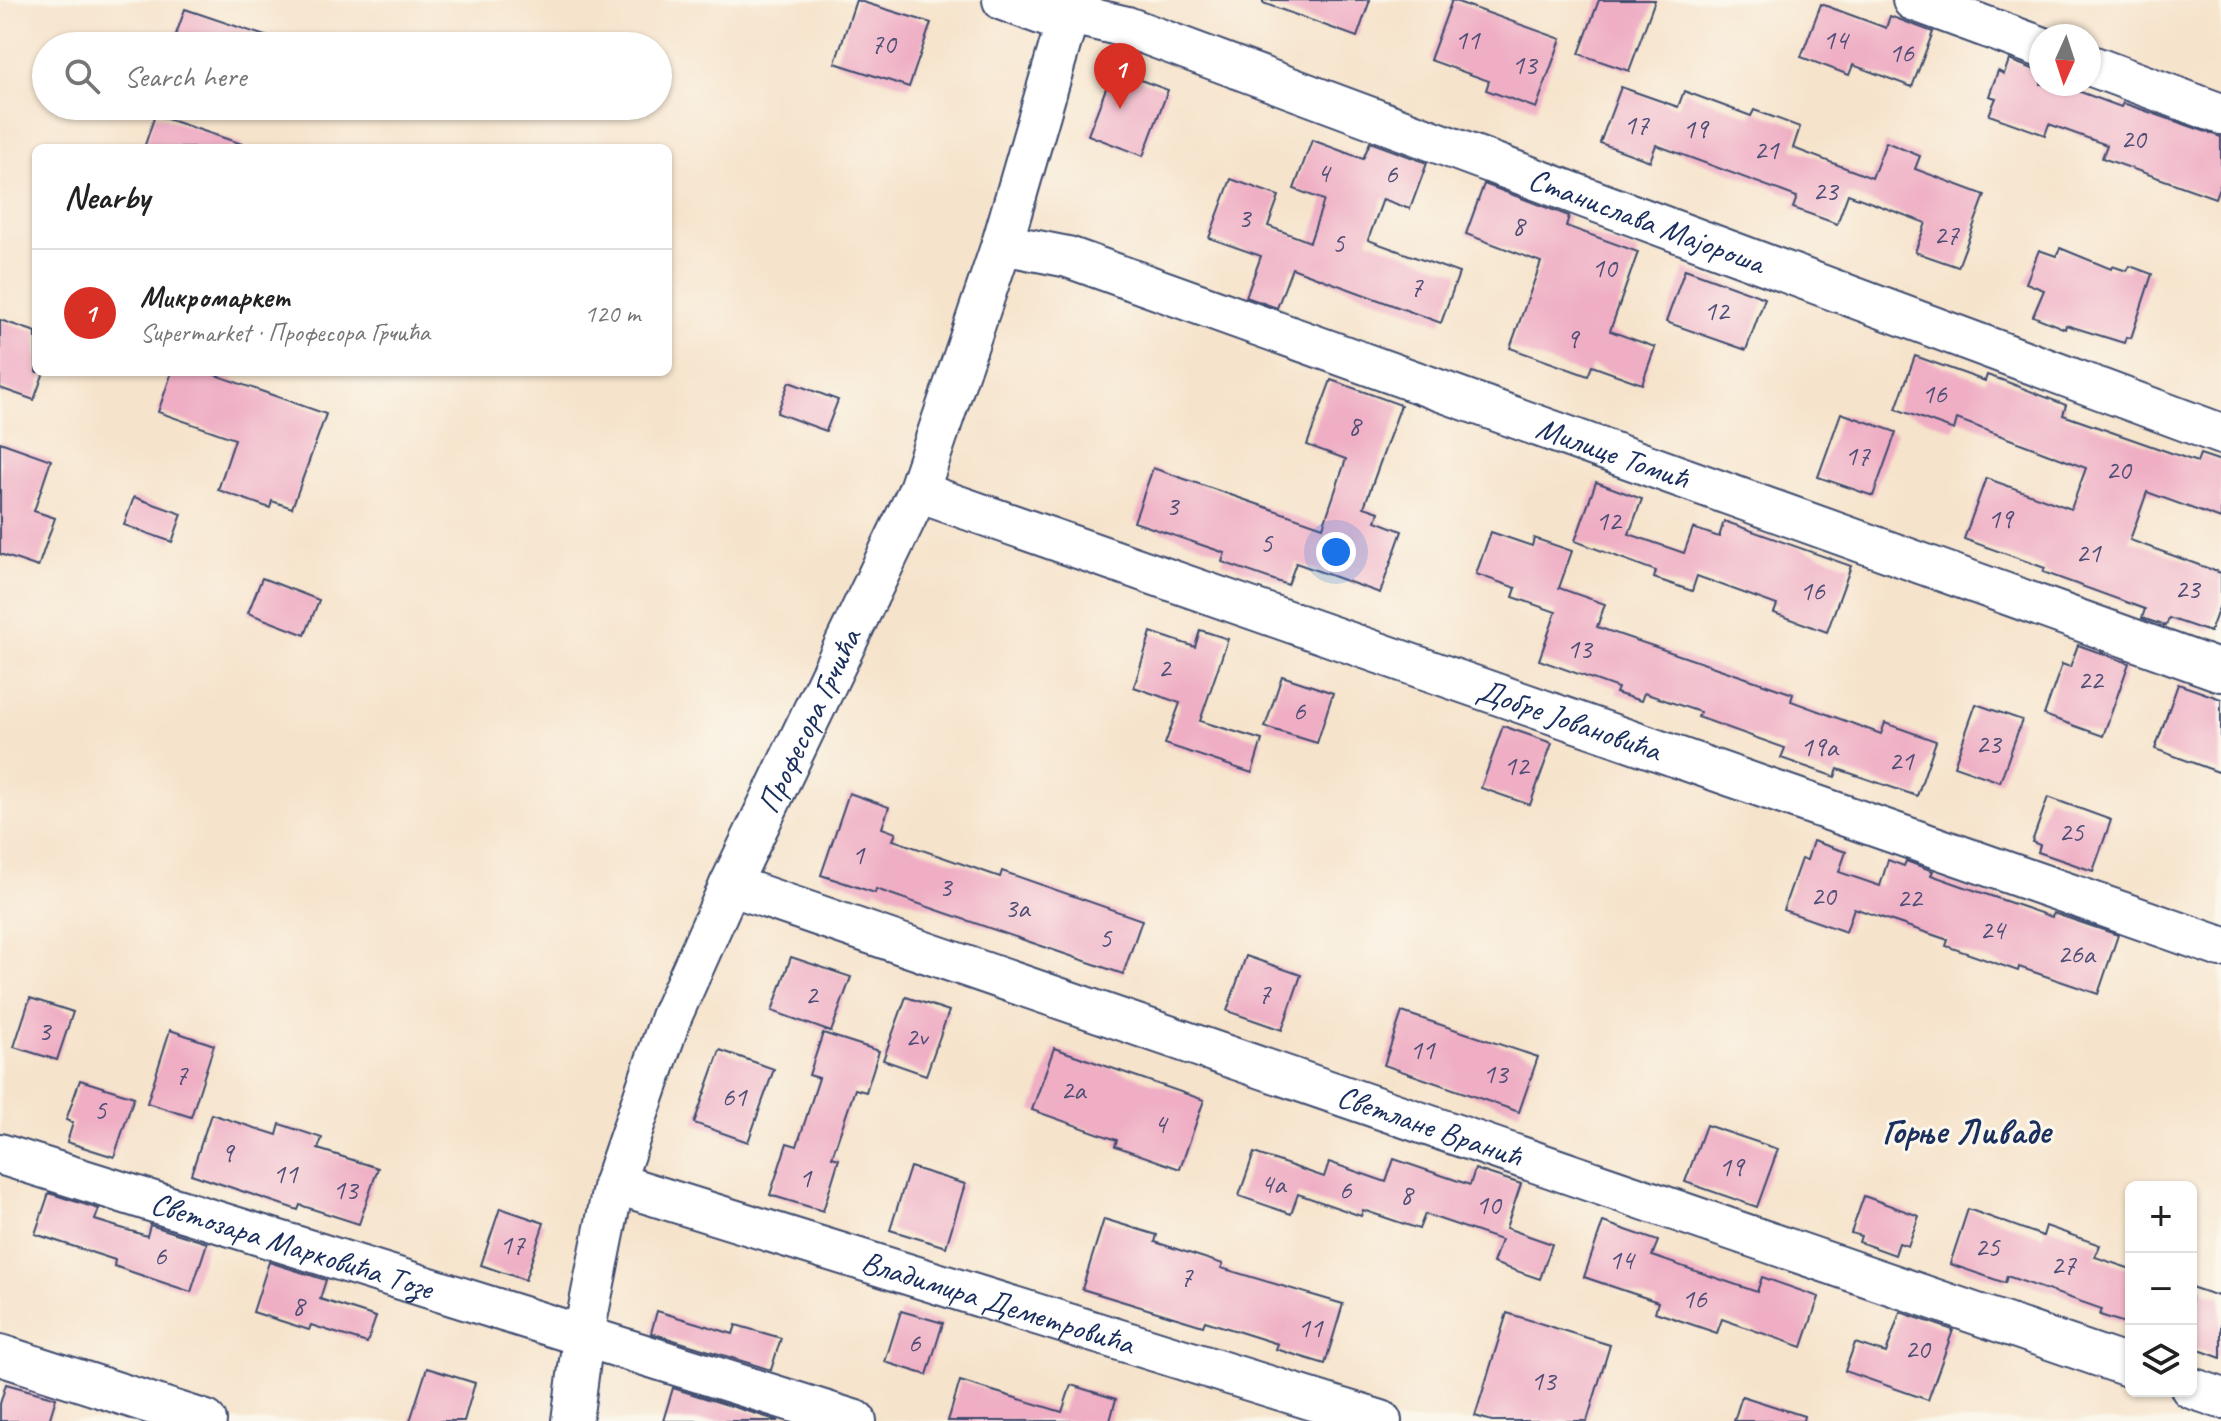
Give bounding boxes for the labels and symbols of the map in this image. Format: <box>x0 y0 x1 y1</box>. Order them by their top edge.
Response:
house number: 11 <box>1454 22 1481 57</box>
house number: 14 <box>1822 22 1850 57</box>
north arrow <box>2029 24 2101 96</box>
house number: 70 <box>870 26 898 61</box>
house number: 16 <box>1888 35 1915 70</box>
pin: 1 <box>1094 43 1146 109</box>
house number: 13 <box>1511 47 1539 82</box>
house number: 17 <box>1623 107 1650 142</box>
house number: 19 <box>1682 111 1710 146</box>
house number: 20 <box>2120 121 2148 156</box>
house number: 21 <box>1753 132 1780 167</box>
house number: 4 <box>1317 155 1332 190</box>
house number: 6 <box>1385 156 1399 191</box>
street label: Станислава Мајороша <box>1523 158 1773 284</box>
house number: 23 <box>1812 173 1840 208</box>
house number: 3 <box>1238 200 1253 235</box>
house number: 8 <box>1512 208 1527 243</box>
house number: 27 <box>1933 217 1960 252</box>
house number: 5 <box>1332 225 1346 260</box>
house number: 10 <box>1591 250 1619 285</box>
house number: 7 <box>1410 269 1424 304</box>
house number: 12 <box>1703 293 1731 328</box>
house number: 9 <box>1566 321 1581 356</box>
house number: 16 <box>1921 376 1948 411</box>
street label: Милице Томић <box>1531 406 1695 499</box>
house number: 8 <box>1348 408 1363 443</box>
house number: 17 <box>1844 438 1871 473</box>
house number: 20 <box>2105 452 2133 487</box>
house number: 3 <box>1166 488 1181 523</box>
house number: 19 <box>1987 501 2015 536</box>
house number: 12 <box>1595 503 1623 538</box>
house number: 5 <box>1260 525 1274 560</box>
your location <box>1316 532 1356 572</box>
house number: 21 <box>2075 535 2102 570</box>
house number: 23 <box>2174 571 2202 606</box>
house number: 16 <box>1799 573 1826 608</box>
street label: Професора Грчића <box>747 620 871 820</box>
house number: 13 <box>1566 631 1594 666</box>
house number: 2 <box>1158 650 1173 685</box>
house number: 22 <box>2077 662 2105 697</box>
street label: Добре Јовановића <box>1472 669 1668 771</box>
house number: 6 <box>1293 693 1307 728</box>
house number: 23 <box>1975 726 2003 761</box>
house number: 19a <box>1800 729 1839 764</box>
house number: 21 <box>1888 743 1915 778</box>
house number: 12 <box>1503 748 1531 783</box>
house number: 25 <box>2058 814 2085 849</box>
house number: 1 <box>852 837 866 872</box>
house number: 3 <box>939 869 954 904</box>
house number: 20 <box>1810 878 1838 913</box>
house number: 22 <box>1896 880 1924 915</box>
house number: 3a <box>1005 890 1031 925</box>
house number: 24 <box>1979 912 2007 947</box>
house number: 5 <box>1099 920 1113 955</box>
house number: 26a <box>2057 936 2096 971</box>
house number: 7 <box>1258 976 1272 1011</box>
house number: 2 <box>805 977 820 1012</box>
house number: 3 <box>38 1013 53 1048</box>
house number: 2v <box>905 1019 930 1054</box>
house number: 11 <box>1409 1032 1436 1067</box>
house number: 13 <box>1482 1056 1510 1091</box>
house number: 7 <box>175 1057 189 1092</box>
house number: 2a <box>1061 1072 1087 1107</box>
street label: Светлане Вранић <box>1332 1075 1529 1177</box>
house number: 61 <box>721 1079 748 1114</box>
house number: 5 <box>94 1092 108 1127</box>
house number: 4 <box>1154 1106 1169 1141</box>
district label: Горње Ливаде <box>1882 1108 2053 1154</box>
house number: 9 <box>221 1135 236 1170</box>
house number: 19 <box>1718 1149 1746 1184</box>
house number: 11 <box>272 1156 299 1191</box>
house number: 1 <box>799 1160 813 1195</box>
house number: 4a <box>1261 1166 1287 1201</box>
house number: 13 <box>332 1172 360 1207</box>
house number: 6 <box>1339 1172 1353 1207</box>
house number: 8 <box>1400 1177 1415 1212</box>
street label: Светозара Марковића Тозе <box>146 1182 441 1309</box>
house number: 10 <box>1475 1187 1503 1222</box>
house number: 17 <box>499 1227 526 1262</box>
house number: 25 <box>1974 1229 2001 1264</box>
house number: 6 <box>154 1238 168 1273</box>
street label: Владимира Деметровића <box>857 1241 1141 1364</box>
house number: 14 <box>1608 1242 1636 1277</box>
house number: 27 <box>2050 1247 2077 1282</box>
house number: 7 <box>1180 1259 1194 1294</box>
house number: 16 <box>1681 1281 1708 1316</box>
house number: 8 <box>292 1288 307 1323</box>
house number: 11 <box>1297 1310 1324 1345</box>
house number: 6 <box>908 1325 922 1360</box>
house number: 20 <box>1904 1331 1932 1366</box>
house number: 13 <box>1530 1363 1558 1398</box>

